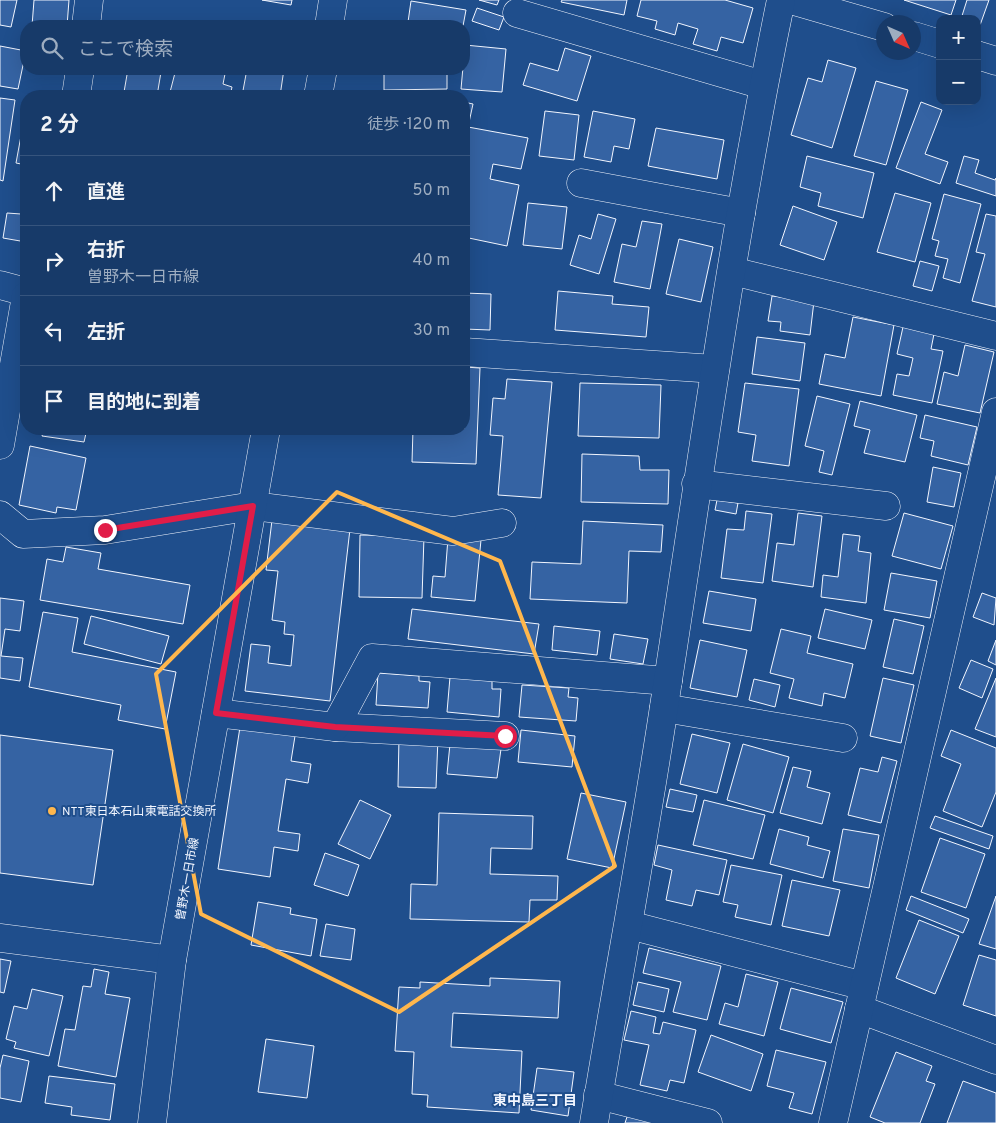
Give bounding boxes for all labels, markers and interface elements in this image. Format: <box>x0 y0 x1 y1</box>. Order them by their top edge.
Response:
north arrow <box>876 15 921 60</box>
map controls <box>936 15 981 105</box>
button: + <box>936 15 981 60</box>
search box <box>20 20 470 75</box>
icon: search <box>38 34 66 62</box>
text: ここで検索 <box>78 38 173 62</box>
button: − <box>936 60 981 105</box>
text: 2 分 <box>40 112 79 139</box>
text: 徒歩 · 120 m <box>367 115 450 135</box>
icon: ahead <box>40 177 68 205</box>
text: 直進 <box>87 181 125 205</box>
text: 50 m <box>413 181 450 201</box>
text: 右折 <box>87 239 125 263</box>
icon: right <box>40 247 68 275</box>
text: 40 m <box>412 251 450 271</box>
text: 曽野木一日市線 <box>87 268 199 288</box>
icon: left <box>40 317 68 345</box>
text: 左折 <box>87 321 125 345</box>
text: 30 m <box>413 321 450 341</box>
icon: arrive <box>40 387 68 415</box>
text: 目的地に到着 <box>87 391 201 415</box>
route end <box>94 519 117 542</box>
route start <box>494 725 517 748</box>
place label: NTT東日本石山東電話交換所 <box>62 804 217 820</box>
marker: NTT東日本石山東電話交換所 <box>46 805 58 817</box>
street label: 曽野木一日市線 <box>173 836 203 922</box>
district label: 東中島三丁目 <box>493 1093 577 1110</box>

